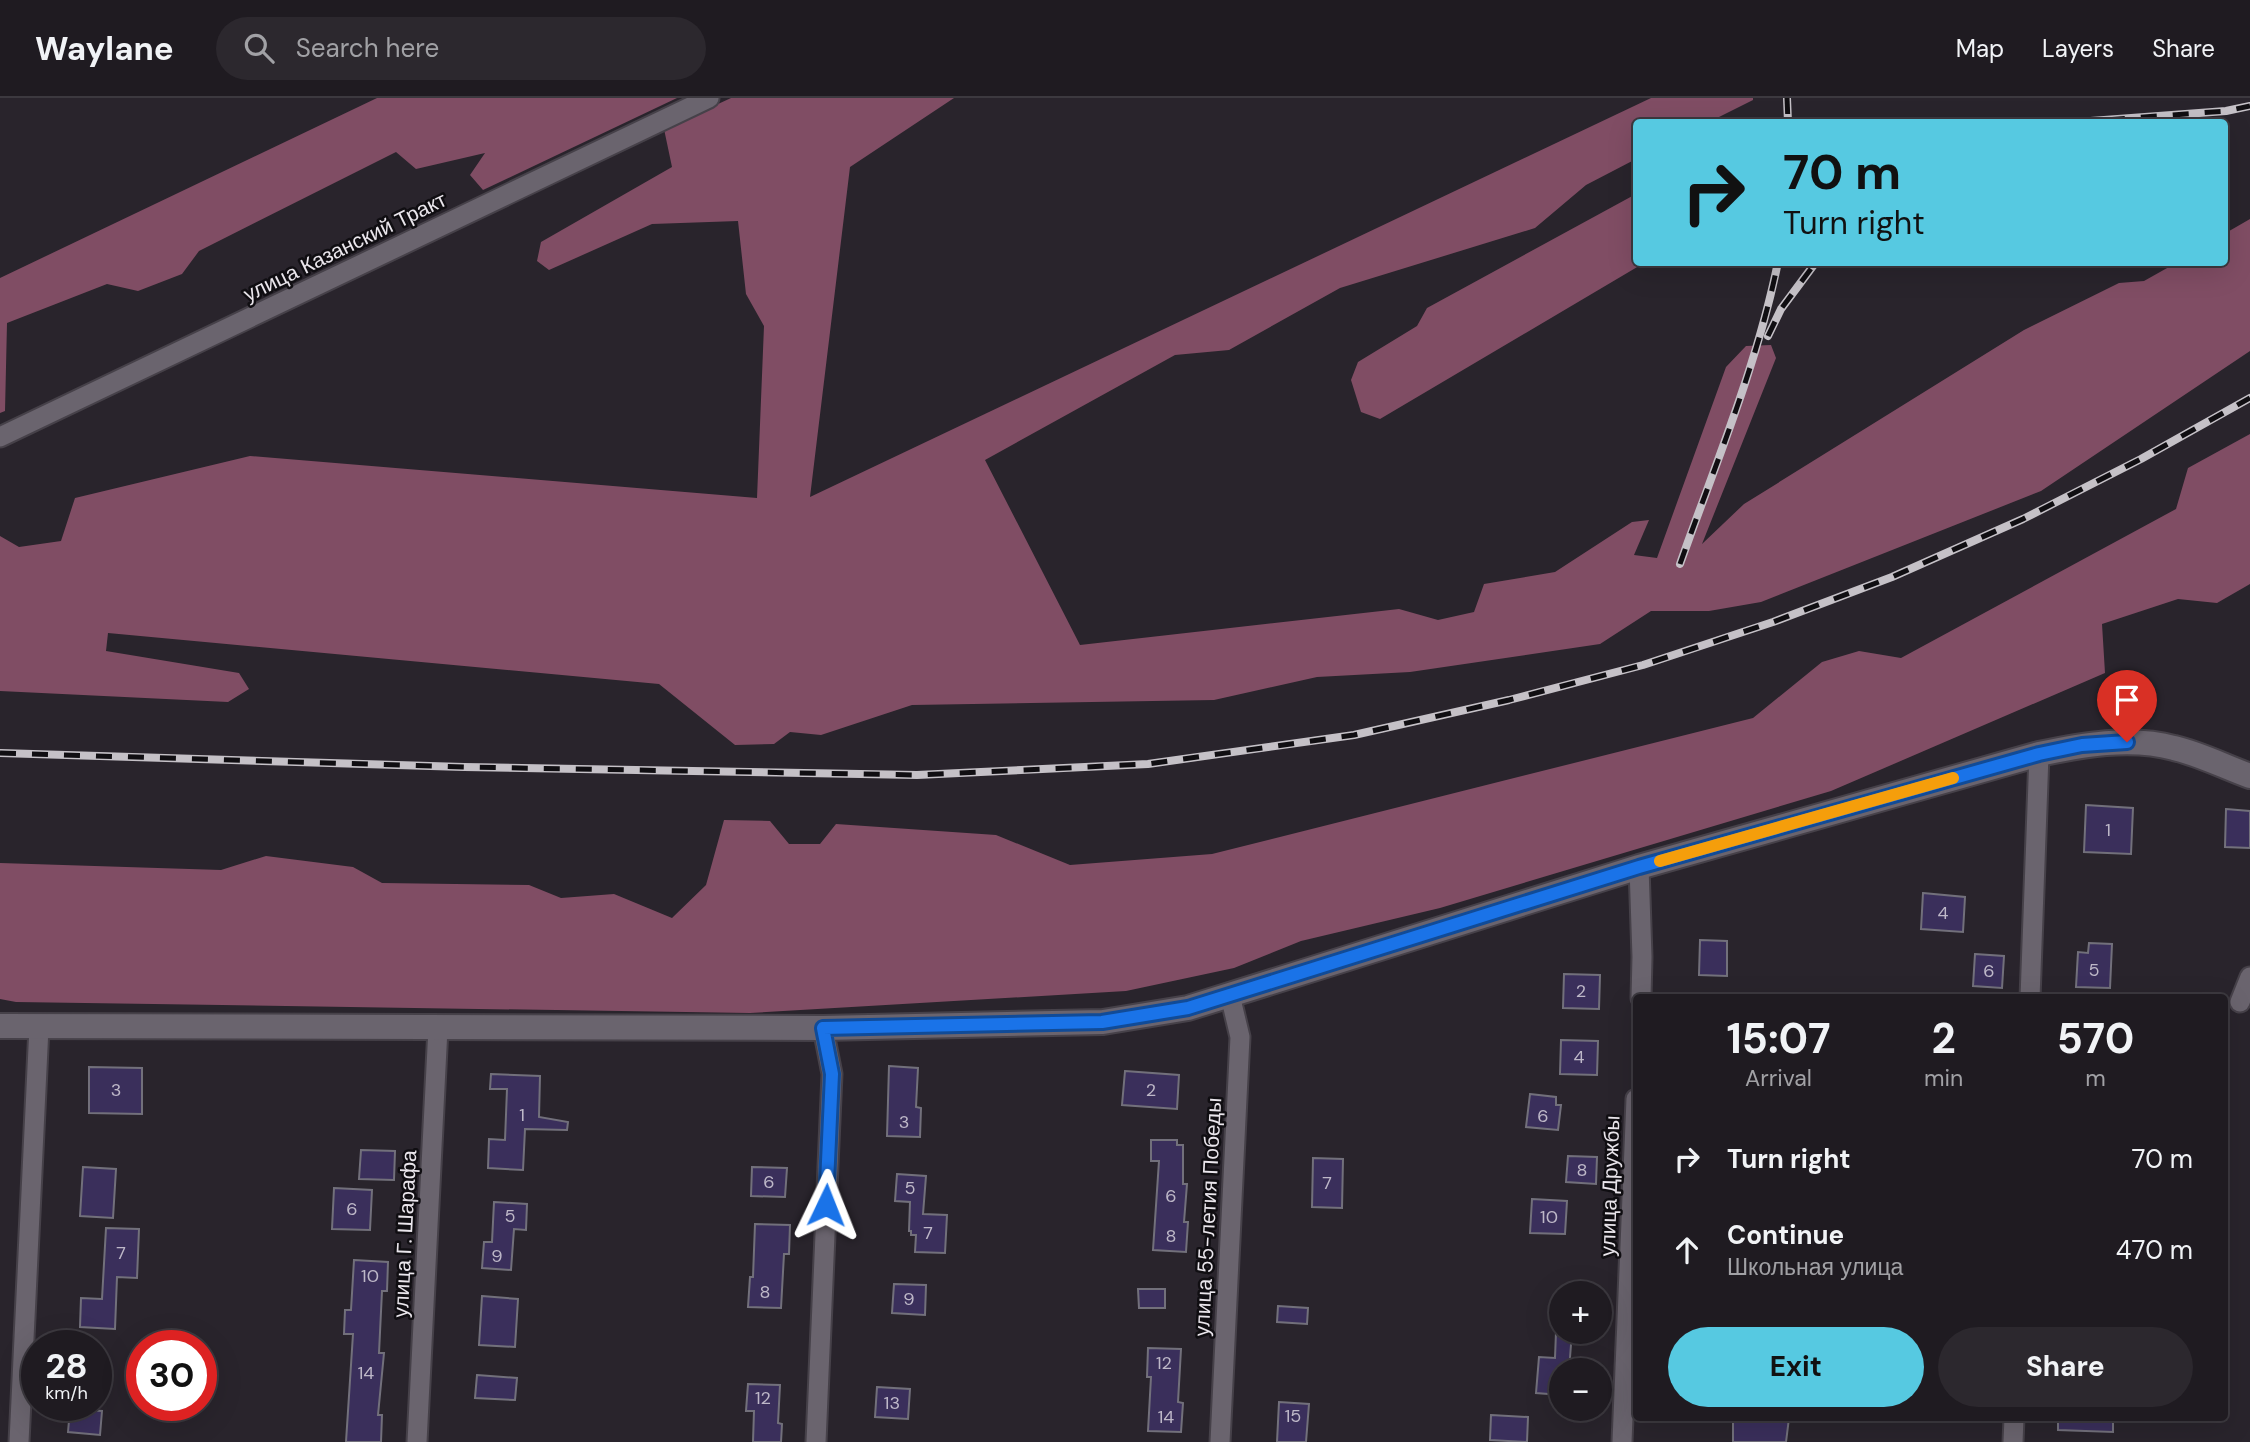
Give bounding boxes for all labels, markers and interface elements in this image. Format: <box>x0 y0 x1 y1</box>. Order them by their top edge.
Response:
search box <box>216 17 706 80</box>
text: Waylane <box>35 27 174 70</box>
icon: search <box>240 29 278 67</box>
text: Search here <box>296 31 439 65</box>
text: Map <box>1956 33 2004 64</box>
text: Layers <box>2042 33 2114 64</box>
text: Share <box>2152 33 2215 64</box>
text: 70 m <box>1783 140 1901 204</box>
icon: right <box>1668 147 1759 238</box>
street label: улица Казанский Тракт <box>239 185 452 308</box>
text: Turn right <box>1783 202 1925 244</box>
pin <box>2097 670 2157 742</box>
icon: arrive <box>2108 681 2146 719</box>
house number: 1 <box>2105 818 2111 842</box>
house number: 4 <box>1938 901 1949 925</box>
house number: 5 <box>2089 958 2099 982</box>
house number: 6 <box>1983 959 1995 983</box>
house number: 2 <box>1576 979 1586 1003</box>
text: 15:07 <box>1727 1011 1830 1066</box>
text: 2 <box>1931 1011 1956 1066</box>
text: 570 <box>2057 1011 2134 1066</box>
house number: 4 <box>1574 1045 1585 1069</box>
text: Arrival <box>1745 1063 1812 1093</box>
text: min <box>1924 1063 1963 1093</box>
text: m <box>2085 1063 2106 1093</box>
house number: 3 <box>111 1078 121 1102</box>
house number: 2 <box>1146 1078 1156 1102</box>
street label: улица 55-летия Победы <box>1188 1097 1228 1337</box>
house number: 1 <box>519 1103 525 1127</box>
house number: 6 <box>1537 1104 1549 1128</box>
house number: 3 <box>899 1110 909 1134</box>
street label: улица Дружбы <box>1594 1115 1626 1257</box>
icon: right <box>1668 1140 1706 1178</box>
text: Turn right <box>1727 1142 1851 1176</box>
text: 70 m <box>2132 1142 2193 1176</box>
street label: улица Г. Шарафа <box>387 1149 423 1318</box>
house number: 8 <box>1577 1158 1587 1182</box>
position arrow <box>789 1168 863 1242</box>
house number: 6 <box>763 1170 775 1194</box>
house number: 7 <box>1322 1171 1332 1195</box>
house number: 5 <box>905 1176 915 1200</box>
house number: 6 <box>1165 1184 1177 1208</box>
house number: 6 <box>346 1197 358 1221</box>
house number: 5 <box>505 1204 515 1228</box>
house number: 10 <box>1540 1205 1558 1229</box>
text: Continue <box>1727 1218 1844 1252</box>
house number: 7 <box>923 1221 933 1245</box>
house number: 8 <box>1166 1224 1176 1248</box>
icon: ahead <box>1668 1231 1706 1269</box>
text: 470 m <box>2116 1233 2193 1267</box>
house number: 7 <box>116 1241 126 1265</box>
house number: 9 <box>491 1244 503 1268</box>
text: Школьная улица <box>1727 1252 1903 1282</box>
house number: 10 <box>361 1264 379 1288</box>
house number: 8 <box>760 1280 770 1304</box>
map controls <box>1549 1281 1612 1421</box>
button: + <box>1549 1281 1612 1344</box>
house number: 9 <box>903 1287 915 1311</box>
button: Exit <box>1668 1327 1924 1407</box>
button: Share <box>1938 1327 2193 1407</box>
speed limit sign: 30 <box>126 1330 217 1421</box>
text: 28 <box>45 1343 88 1389</box>
house number: 12 <box>1156 1351 1172 1375</box>
button: − <box>1549 1358 1612 1421</box>
house number: 14 <box>358 1361 374 1385</box>
text: km/h <box>45 1381 88 1405</box>
house number: 12 <box>755 1386 771 1410</box>
house number: 13 <box>884 1391 900 1415</box>
house number: 15 <box>1285 1404 1301 1428</box>
house number: 14 <box>1158 1405 1174 1429</box>

